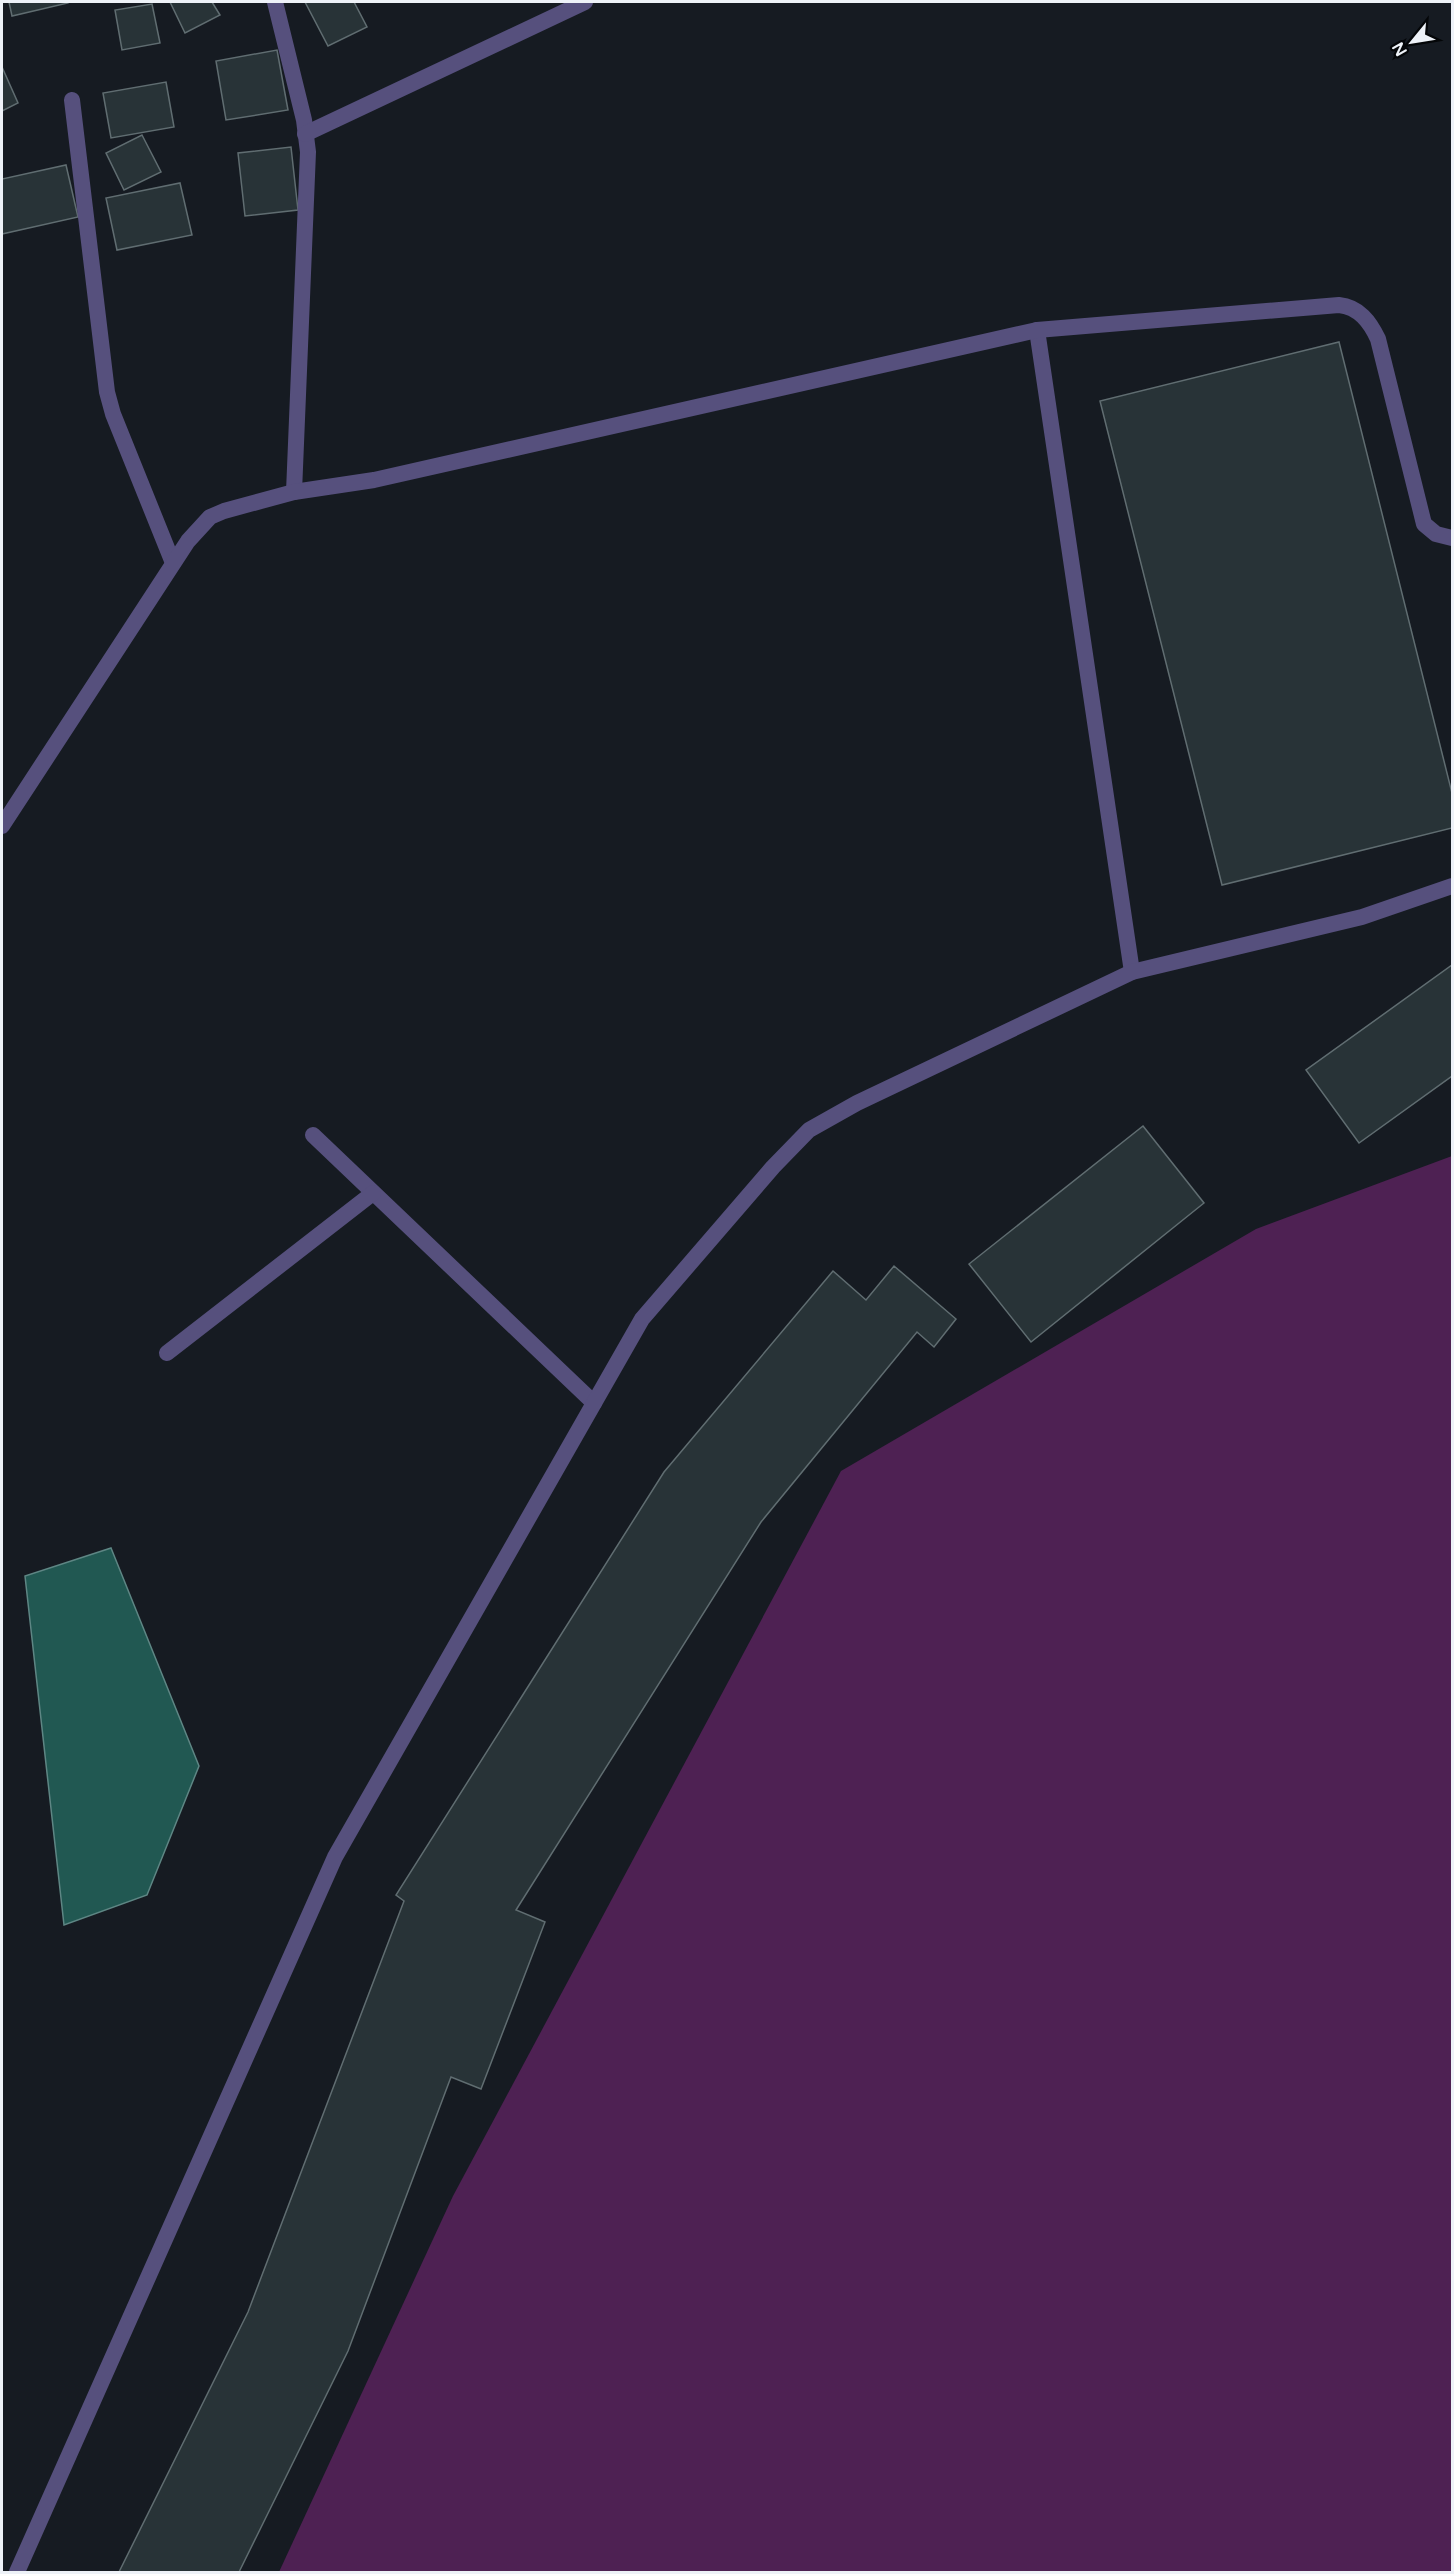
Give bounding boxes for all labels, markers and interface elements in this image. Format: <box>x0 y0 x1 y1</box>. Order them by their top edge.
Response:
north arrow <box>1382 12 1442 72</box>
text: N <box>1388 38 1412 60</box>

